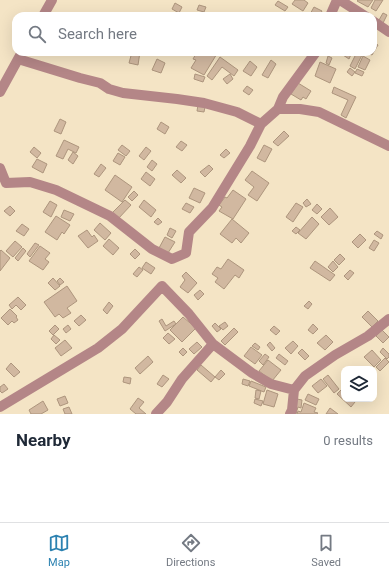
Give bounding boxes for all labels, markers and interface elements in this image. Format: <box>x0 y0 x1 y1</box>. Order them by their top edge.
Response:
search box <box>12 12 377 56</box>
icon: search <box>26 23 48 45</box>
text: Search here <box>58 25 137 43</box>
map controls <box>341 366 377 402</box>
button: layers <box>341 366 377 402</box>
text: Nearby <box>16 430 71 450</box>
text: 0 results <box>323 433 373 448</box>
tab: Map <box>48 532 70 569</box>
tab: Directions <box>166 532 215 569</box>
tab: Saved <box>311 532 341 569</box>

